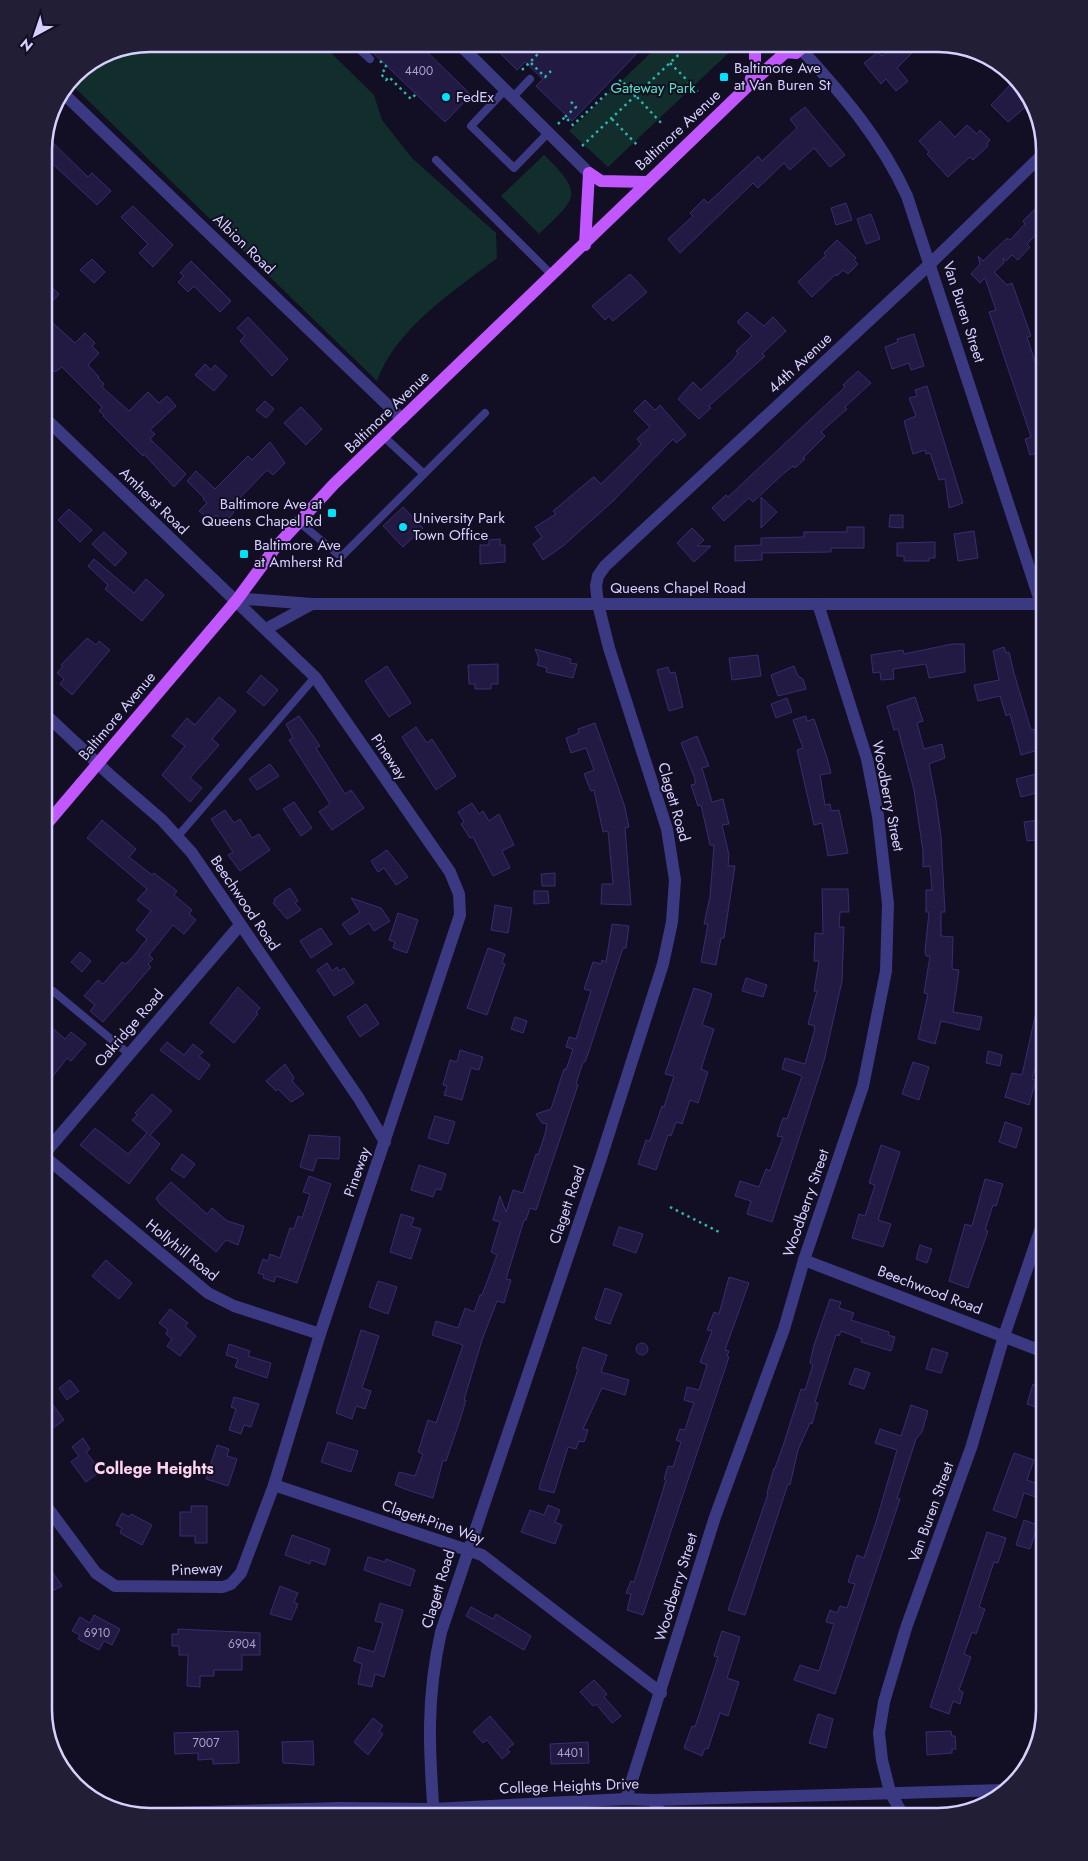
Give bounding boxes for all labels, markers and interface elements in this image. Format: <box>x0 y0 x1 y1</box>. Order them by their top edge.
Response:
north arrow <box>10 10 60 60</box>
text: N <box>16 34 37 56</box>
place label: Baltimore Ave at Van Buren St <box>734 57 831 96</box>
house number: 4400 <box>405 62 433 80</box>
marker: Baltimore Ave at Van Buren St <box>718 71 730 83</box>
park label: Gateway Park <box>610 77 696 99</box>
street label: Baltimore Avenue <box>630 84 726 176</box>
place label: FedEx <box>456 86 495 108</box>
marker: FedEx <box>440 91 452 103</box>
street label: Albion Road <box>208 209 280 279</box>
street label: Van Buren Street <box>937 259 991 366</box>
street label: 44th Avenue <box>763 327 837 398</box>
street label: Baltimore Avenue <box>340 366 435 458</box>
street label: Amherst Road <box>114 462 194 540</box>
place label: Baltimore Ave at Queens Chapel Rd <box>202 493 322 532</box>
marker: Baltimore Ave at Queens Chapel Rd <box>326 507 338 519</box>
place label: University Park Town Office <box>413 507 505 546</box>
marker: University Park Town Office <box>397 521 409 533</box>
place label: Baltimore Ave at Amherst Rd <box>254 534 343 573</box>
marker: Baltimore Ave at Amherst Rd <box>238 548 250 560</box>
street label: Queens Chapel Road <box>610 577 746 599</box>
street label: Baltimore Avenue <box>73 666 161 765</box>
street label: Pineway <box>365 730 413 785</box>
street label: Woodberry Street <box>866 739 910 854</box>
street label: Clagett Road <box>652 760 696 844</box>
street label: Beechwood Road <box>205 851 285 955</box>
street label: Oakridge Road <box>89 984 169 1072</box>
street label: Pineway <box>338 1144 376 1200</box>
street label: Woodberry Street <box>777 1146 835 1260</box>
street label: Clagett Road <box>543 1163 591 1247</box>
street label: Hollyhill Road <box>141 1214 223 1286</box>
street label: Beechwood Road <box>874 1260 986 1320</box>
district label: College Heights <box>94 1457 214 1480</box>
street label: Van Buren Street <box>903 1459 959 1565</box>
street label: Clagett-Pine Way <box>379 1494 487 1550</box>
street label: Woodberry Street <box>649 1530 703 1644</box>
street label: Clagett Road <box>416 1547 460 1631</box>
street label: Pineway <box>171 1557 224 1581</box>
house number: 6910 <box>84 1624 110 1642</box>
house number: 6904 <box>228 1635 256 1653</box>
house number: 7007 <box>192 1734 220 1752</box>
house number: 4401 <box>557 1744 583 1762</box>
street label: College Heights Drive <box>499 1773 640 1799</box>

